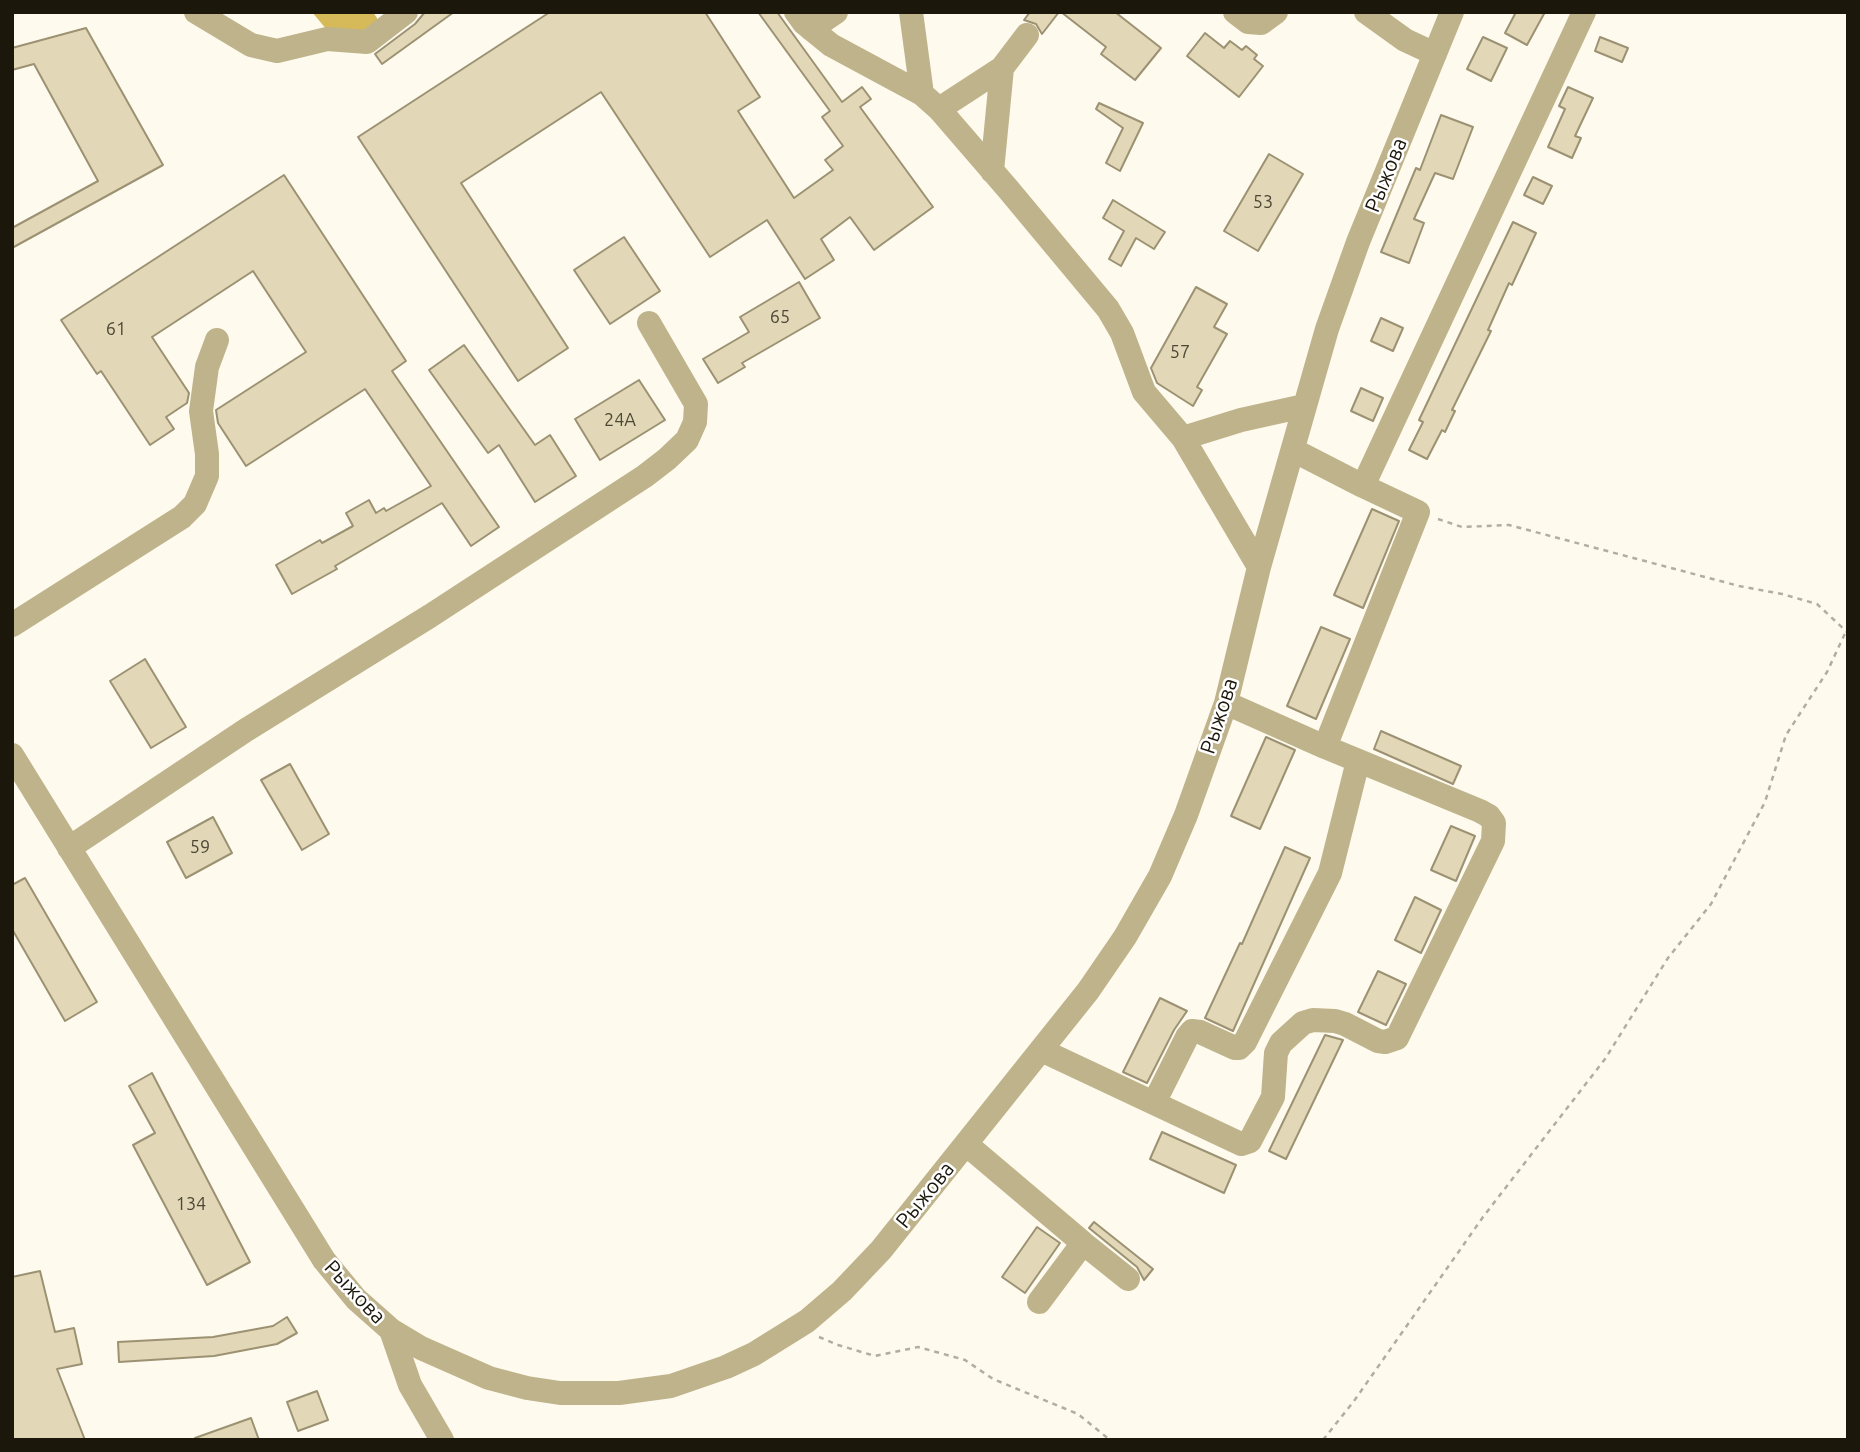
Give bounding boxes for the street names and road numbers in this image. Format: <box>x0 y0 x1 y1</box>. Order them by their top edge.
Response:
street label: Рыжова <box>1360 134 1412 216</box>
street label: Рыжова <box>1195 675 1243 757</box>
street label: Рыжова <box>891 1157 959 1233</box>
street label: Рыжова <box>319 1255 391 1329</box>

